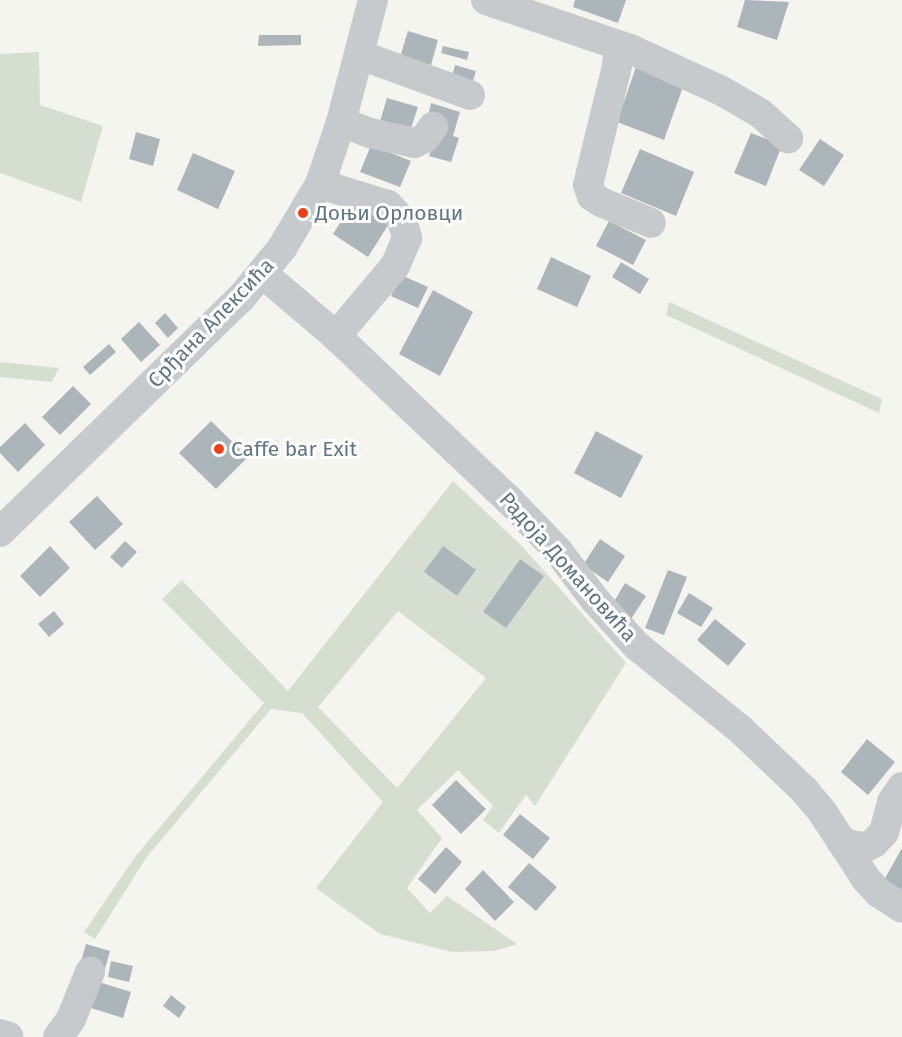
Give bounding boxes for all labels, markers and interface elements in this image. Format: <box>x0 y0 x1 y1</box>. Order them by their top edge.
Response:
place label: Доњи Орловци <box>315 200 463 226</box>
marker: Доњи Орловци <box>296 206 310 220</box>
street label: Срђана Алексића <box>143 253 279 393</box>
place label: Caffe bar Exit <box>231 436 357 462</box>
marker: Caffe bar Exit <box>212 442 226 456</box>
street label: Радоја Домановића <box>494 487 642 647</box>

